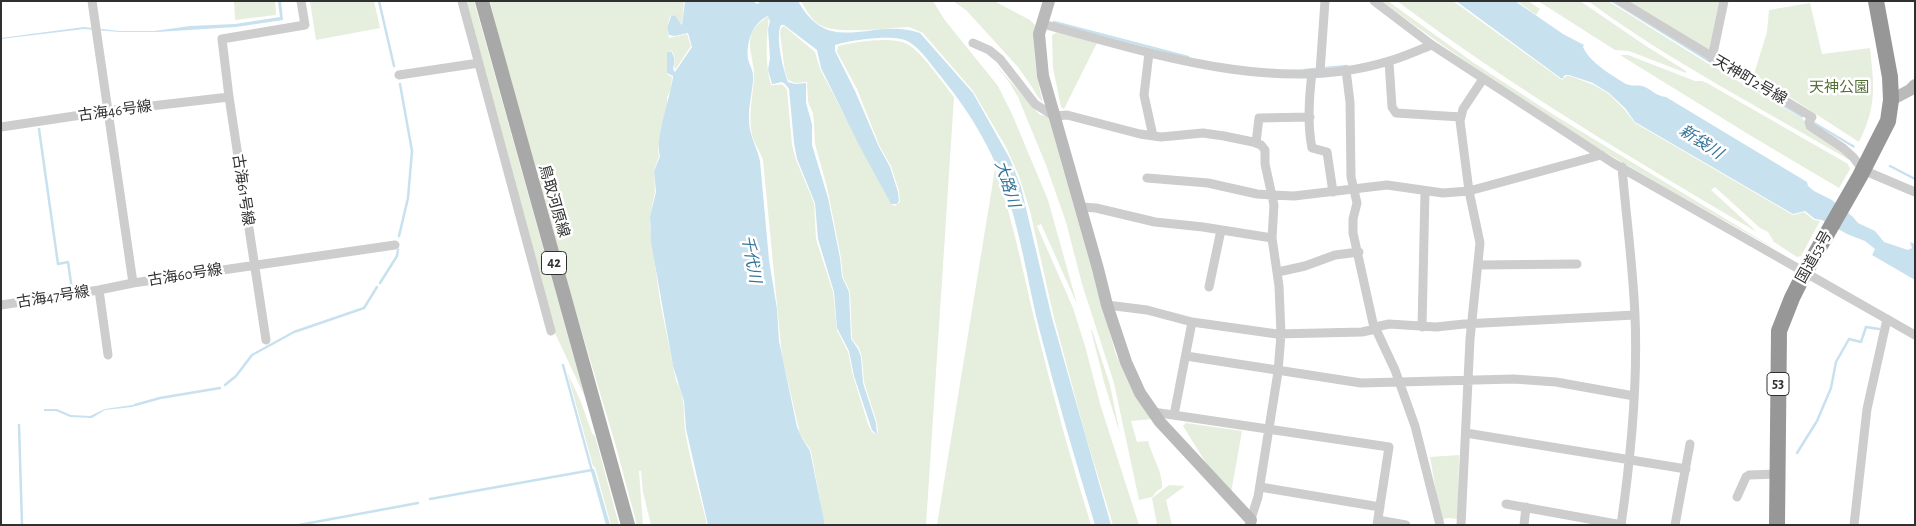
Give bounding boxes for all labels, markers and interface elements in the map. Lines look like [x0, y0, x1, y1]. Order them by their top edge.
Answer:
street label: 天神町2号線 [1710, 52, 1790, 108]
park label: 天神公園 [1809, 78, 1869, 96]
street label: 古海46号線 [77, 97, 153, 125]
water label: 新袋川 [1676, 121, 1726, 163]
street label: 古海61号線 [228, 153, 258, 227]
water label: 大路川 [990, 158, 1024, 210]
street label: 鳥取河原線 [535, 162, 573, 240]
street label: 国道53号 [1792, 228, 1836, 286]
water label: 千代川 [737, 234, 765, 284]
road number: 42 [542, 252, 566, 274]
street label: 古海60号線 [147, 260, 223, 290]
street label: 古海47号線 [15, 282, 91, 312]
road number: 53 [1767, 372, 1789, 396]

